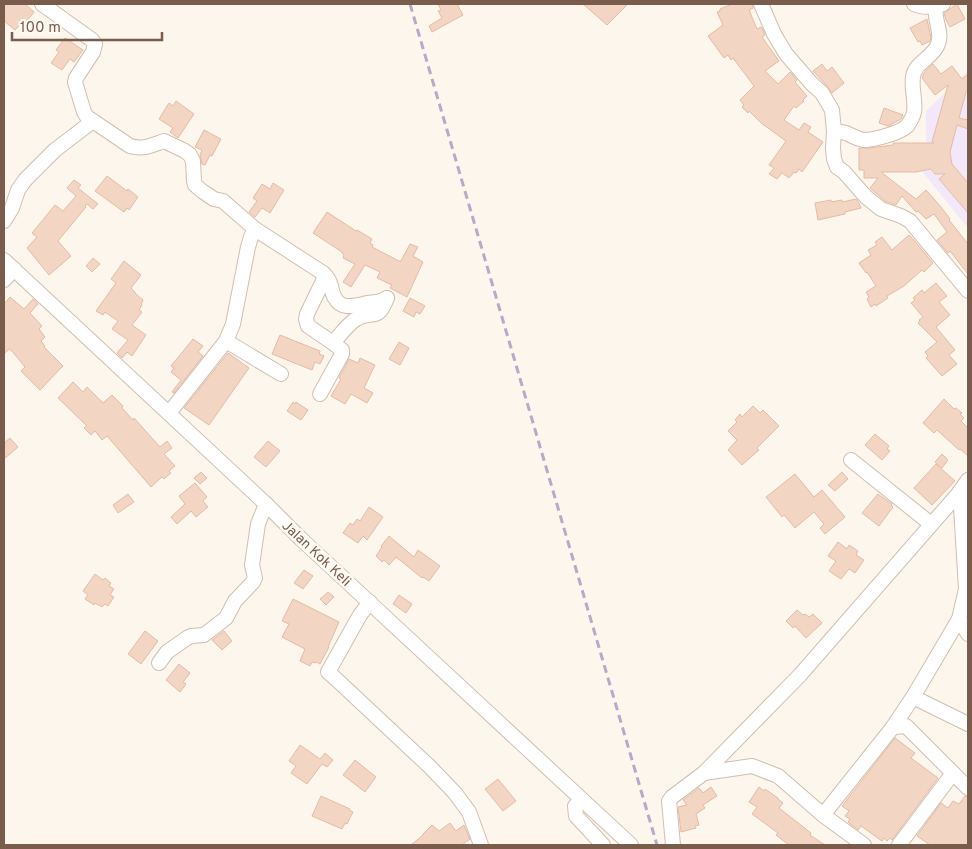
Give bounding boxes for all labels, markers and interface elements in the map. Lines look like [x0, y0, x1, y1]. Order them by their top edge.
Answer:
scale bar [12, 10, 162, 42]
text: 100 m [20, 19, 61, 38]
street label: Jalan Kok Keli [278, 518, 354, 590]

